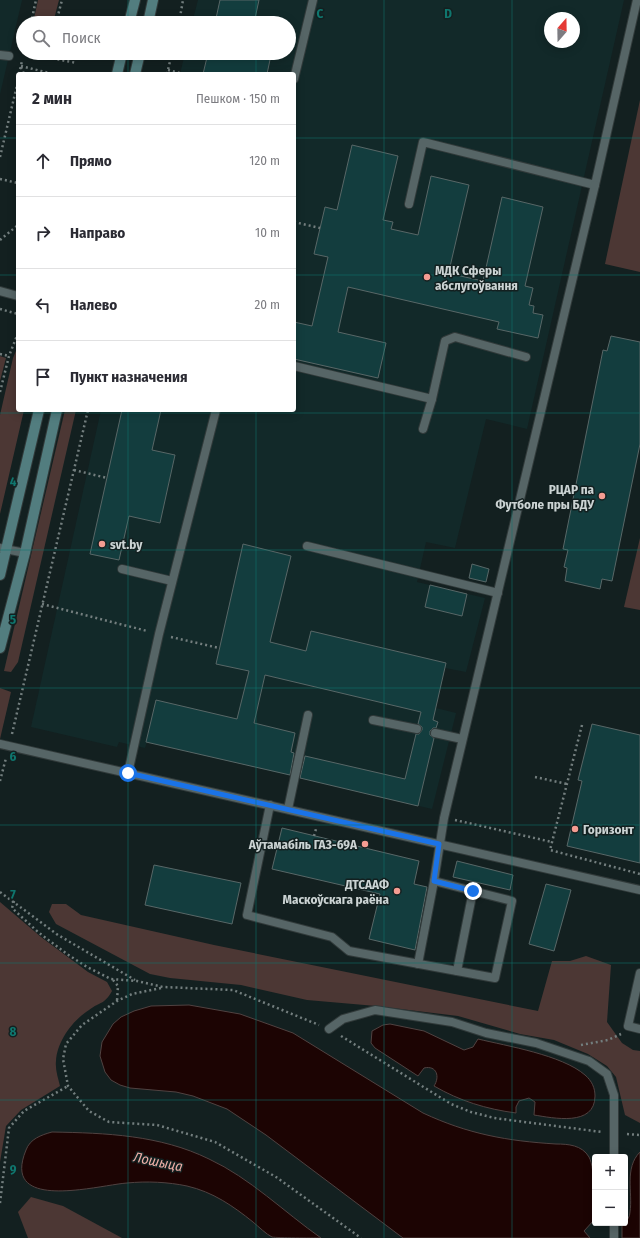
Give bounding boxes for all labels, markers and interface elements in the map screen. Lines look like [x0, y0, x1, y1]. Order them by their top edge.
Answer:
text: C [317, 6, 324, 21]
text: D [444, 6, 452, 21]
north arrow [544, 12, 580, 48]
search box [16, 16, 296, 60]
icon: search [30, 27, 52, 49]
text: Поиск [62, 29, 100, 47]
text: 2 мин [32, 88, 72, 109]
text: Пешком · 150 m [196, 91, 280, 106]
icon: ahead [32, 150, 54, 172]
text: Прямо [70, 152, 112, 170]
text: 120 m [249, 153, 280, 168]
icon: right [32, 222, 54, 244]
text: Направо [70, 224, 125, 242]
text: 10 m [255, 225, 280, 240]
place label: МДК Сферы абслугоўвання [435, 263, 518, 293]
marker: МДК Сферы абслугоўвання [422, 272, 432, 282]
icon: left [32, 294, 54, 316]
text: Налево [70, 296, 117, 314]
text: 20 m [254, 297, 280, 312]
icon: arrive [32, 366, 54, 388]
text: Пункт назначения [70, 368, 188, 386]
text: 4 [10, 474, 17, 489]
place label: РЦАР па Футболе пры БДУ [496, 482, 595, 512]
marker: РЦАР па Футболе пры БДУ [597, 491, 607, 501]
place label: svt.by [110, 537, 143, 552]
marker: svt.by [97, 539, 107, 549]
text: 5 [10, 612, 16, 627]
text: 6 [10, 749, 17, 764]
route start [119, 764, 137, 782]
place label: Горизонт [583, 822, 634, 837]
marker: Горизонт [570, 824, 580, 834]
place label: Аўтамабіль ГАЗ-69А [248, 837, 358, 852]
marker: Аўтамабіль ГАЗ-69А [360, 839, 370, 849]
place label: ДТСААФ Маскоўскага раёна [283, 877, 390, 907]
route end [464, 882, 482, 900]
marker: ДТСААФ Маскоўскага раёна [392, 886, 402, 896]
text: 7 [10, 887, 16, 902]
text: 8 [10, 1024, 17, 1039]
water label: Лошыца [131, 1148, 184, 1176]
map controls [592, 1154, 628, 1226]
button: + [592, 1154, 628, 1190]
text: 9 [10, 1162, 17, 1177]
button: − [592, 1190, 628, 1226]

